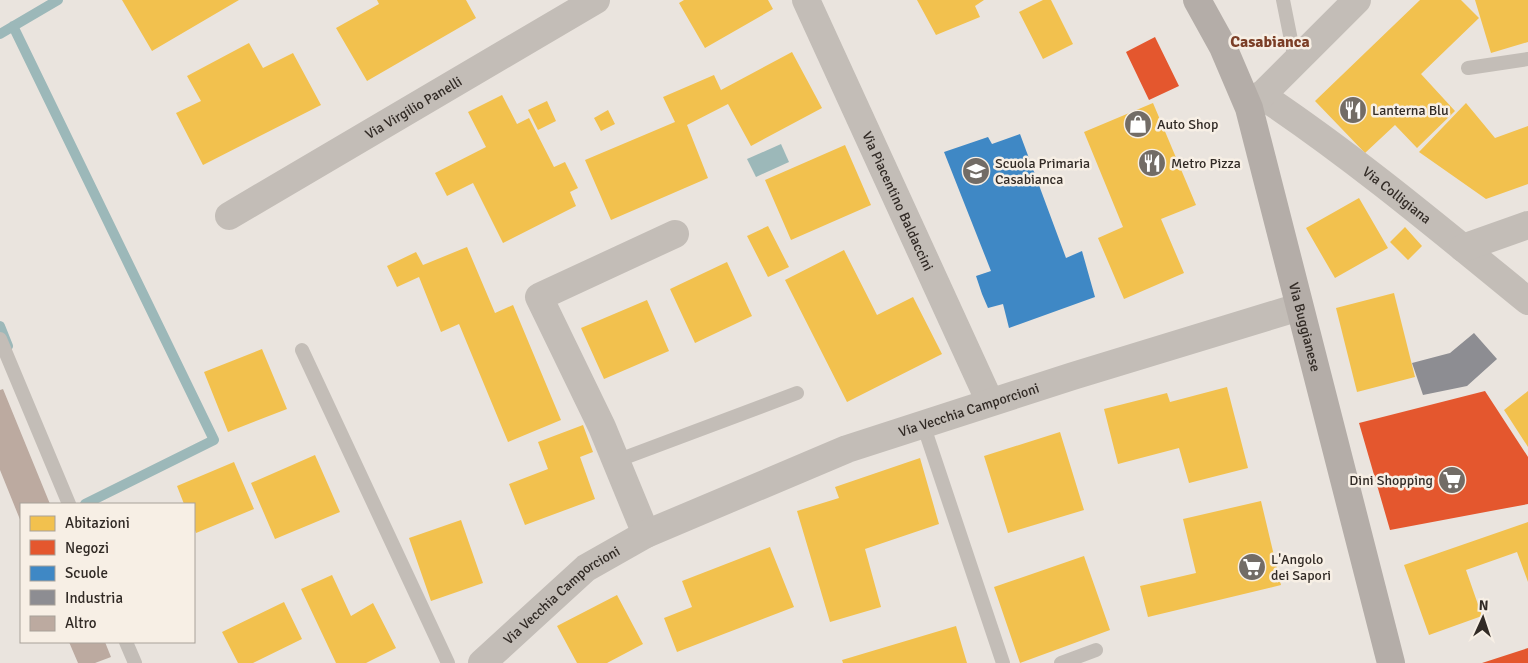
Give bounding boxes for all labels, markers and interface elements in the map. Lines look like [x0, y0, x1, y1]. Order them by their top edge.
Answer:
district label: Casabianca [1230, 32, 1310, 52]
street label: Via Virgilio Panelli [362, 73, 465, 143]
restaurant icon: Lanterna Blu [1338, 95, 1368, 125]
place label: Lanterna Blu [1372, 102, 1449, 119]
shop icon: Auto Shop [1123, 109, 1153, 139]
place label: Auto Shop [1157, 116, 1218, 133]
street label: Via Piacentino Baldaccini [858, 129, 937, 274]
restaurant icon: Metro Pizza [1137, 148, 1167, 178]
place label: Scuola Primaria Casabianca [995, 155, 1090, 188]
place label: Metro Pizza [1171, 155, 1241, 172]
school or university icon: Scuola Primaria Casabianca [961, 156, 991, 186]
street label: Via Colligiana [1359, 163, 1434, 228]
street label: Via Buggianese [1285, 281, 1324, 374]
street label: Via Vecchia Camporcioni [897, 380, 1041, 441]
supermarket icon: Dini Shopping [1437, 465, 1467, 495]
place label: Dini Shopping [1349, 472, 1433, 489]
legend [20, 503, 195, 643]
text: Abitazioni [65, 514, 130, 532]
text: Negozi [65, 539, 109, 557]
street label: Via Vecchia Camporcioni [500, 543, 623, 648]
place label: L'Angolo dei Sapori [1271, 551, 1331, 584]
supermarket icon: L'Angolo dei Sapori [1237, 552, 1267, 582]
text: Scuole [65, 564, 108, 582]
text: Industria [65, 589, 123, 607]
north arrow [1458, 593, 1508, 643]
text: N [1478, 597, 1489, 614]
text: Altro [65, 614, 97, 632]

